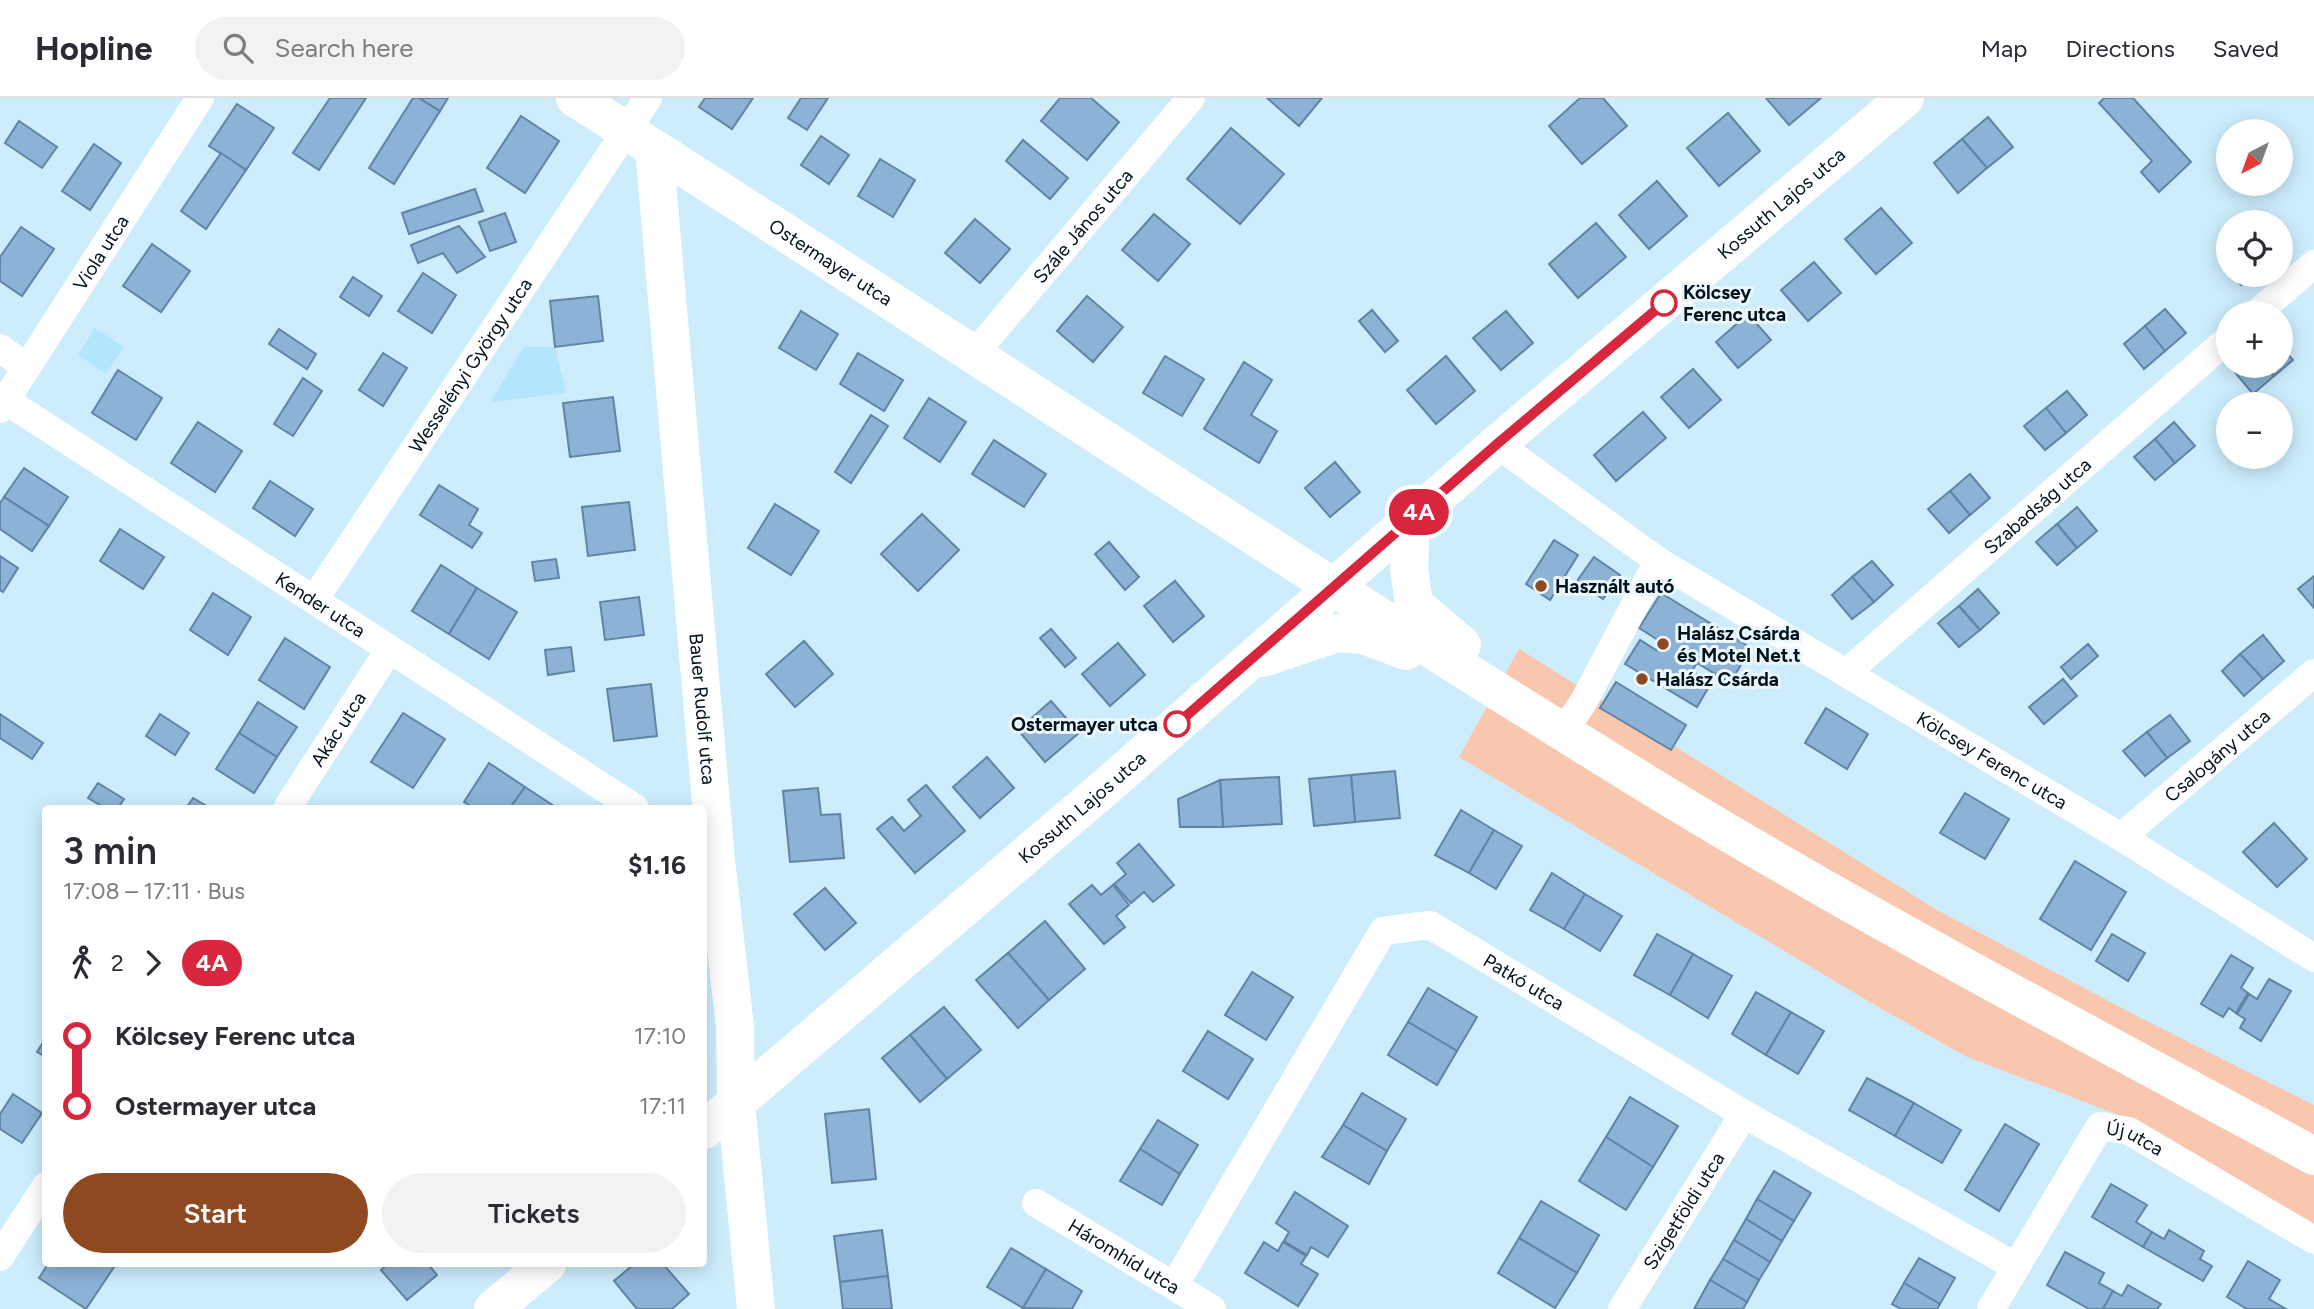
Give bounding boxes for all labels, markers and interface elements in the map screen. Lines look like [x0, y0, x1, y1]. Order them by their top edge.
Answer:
search box [195, 17, 685, 80]
text: Hopline [35, 29, 153, 68]
icon: search [219, 29, 257, 67]
text: Search here [275, 32, 413, 64]
text: Map [1981, 34, 2027, 63]
text: Directions [2065, 34, 2175, 63]
text: Saved [2213, 34, 2279, 63]
north arrow [2216, 119, 2292, 196]
map controls [2216, 119, 2293, 469]
street label: Kossuth Lajos utca [1713, 143, 1850, 264]
street label: Szále János utca [1028, 164, 1138, 288]
button: locate [2216, 210, 2293, 287]
street label: Viola utca [68, 211, 134, 295]
street label: Ostermayer utca [765, 214, 897, 311]
street label: Wesselényi György utca [404, 274, 537, 457]
place label: Kölcsey Ferenc utca [1683, 281, 1786, 326]
marker: Kölcsey Ferenc utca [1651, 290, 1677, 316]
button: + [2216, 301, 2293, 378]
button: − [2216, 392, 2293, 469]
street label: Szabadság utca [1979, 453, 2096, 559]
line badge: 4A [1388, 489, 1450, 535]
text: 4A [1403, 497, 1435, 526]
street label: Kender utca [271, 567, 370, 642]
place label: Használt autó [1555, 575, 1674, 598]
marker: Használt autó [1533, 578, 1549, 594]
place label: Halász Csárda és Motel Net.t [1677, 622, 1801, 667]
street label: Bauer Rudolf utca [684, 632, 720, 786]
marker: Halász Csárda és Motel Net.t [1655, 636, 1671, 652]
place label: Halász Csárda [1656, 668, 1779, 691]
marker: Halász Csárda [1634, 671, 1650, 687]
street label: Akác utca [306, 688, 371, 771]
street label: Csalogány utca [2160, 705, 2275, 807]
street label: Kölcsey Ferenc utca [1912, 707, 2071, 814]
marker: Ostermayer utca [1164, 711, 1190, 737]
place label: Ostermayer utca [1011, 713, 1158, 736]
street label: Kossuth Lajos utca [1014, 747, 1150, 868]
text: 3 min [63, 828, 157, 874]
text: $1.16 [628, 849, 686, 881]
text: 17:08 – 17:11 · Bus [63, 877, 245, 905]
icon: walk [63, 944, 101, 982]
icon: forward [134, 944, 172, 982]
text: 4A [196, 948, 228, 977]
text: 2 [111, 949, 124, 977]
street label: Patkó utca [1479, 949, 1568, 1015]
text: Kölcsey Ferenc utca [115, 1020, 355, 1052]
text: 17:10 [634, 1022, 686, 1050]
text: Ostermayer utca [115, 1090, 316, 1122]
text: 17:11 [639, 1092, 686, 1120]
street label: Új utca [2104, 1116, 2167, 1161]
street label: Szigetföldi utca [1639, 1148, 1729, 1274]
button: Start [63, 1173, 368, 1253]
button: Tickets [382, 1173, 686, 1253]
street label: Háromhíd utca [1064, 1214, 1184, 1299]

